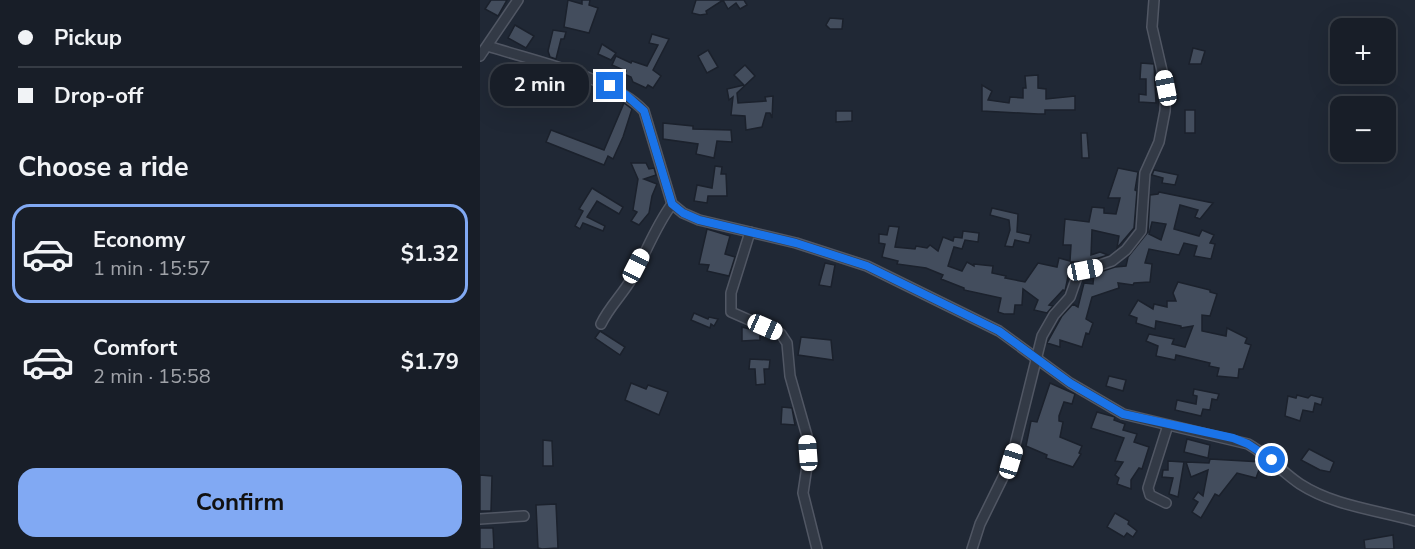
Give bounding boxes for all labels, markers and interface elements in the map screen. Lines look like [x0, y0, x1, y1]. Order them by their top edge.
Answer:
map controls [1330, 18, 1396, 162]
button: + [1330, 18, 1396, 84]
text: Pickup [54, 23, 122, 53]
callout: 2 min [490, 65, 589, 107]
car [1154, 69, 1178, 107]
text: 2 min [514, 71, 565, 98]
route end [596, 72, 623, 99]
text: Drop-off [54, 81, 143, 111]
button: − [1330, 96, 1396, 162]
text: Choose a ride [18, 149, 189, 186]
text: Economy [93, 225, 185, 255]
icon: car [21, 227, 75, 281]
text: $1.32 [401, 239, 459, 269]
car [620, 246, 652, 286]
text: 1 min · 15:57 [93, 255, 211, 282]
car [1066, 258, 1104, 282]
car [745, 311, 785, 343]
text: Comfort [93, 333, 177, 363]
icon: car [21, 335, 75, 389]
text: $1.79 [401, 347, 459, 377]
text: 2 min · 15:58 [93, 363, 211, 390]
car [798, 434, 818, 472]
car [997, 441, 1025, 481]
route start [1258, 446, 1285, 473]
button: Confirm [18, 468, 462, 537]

